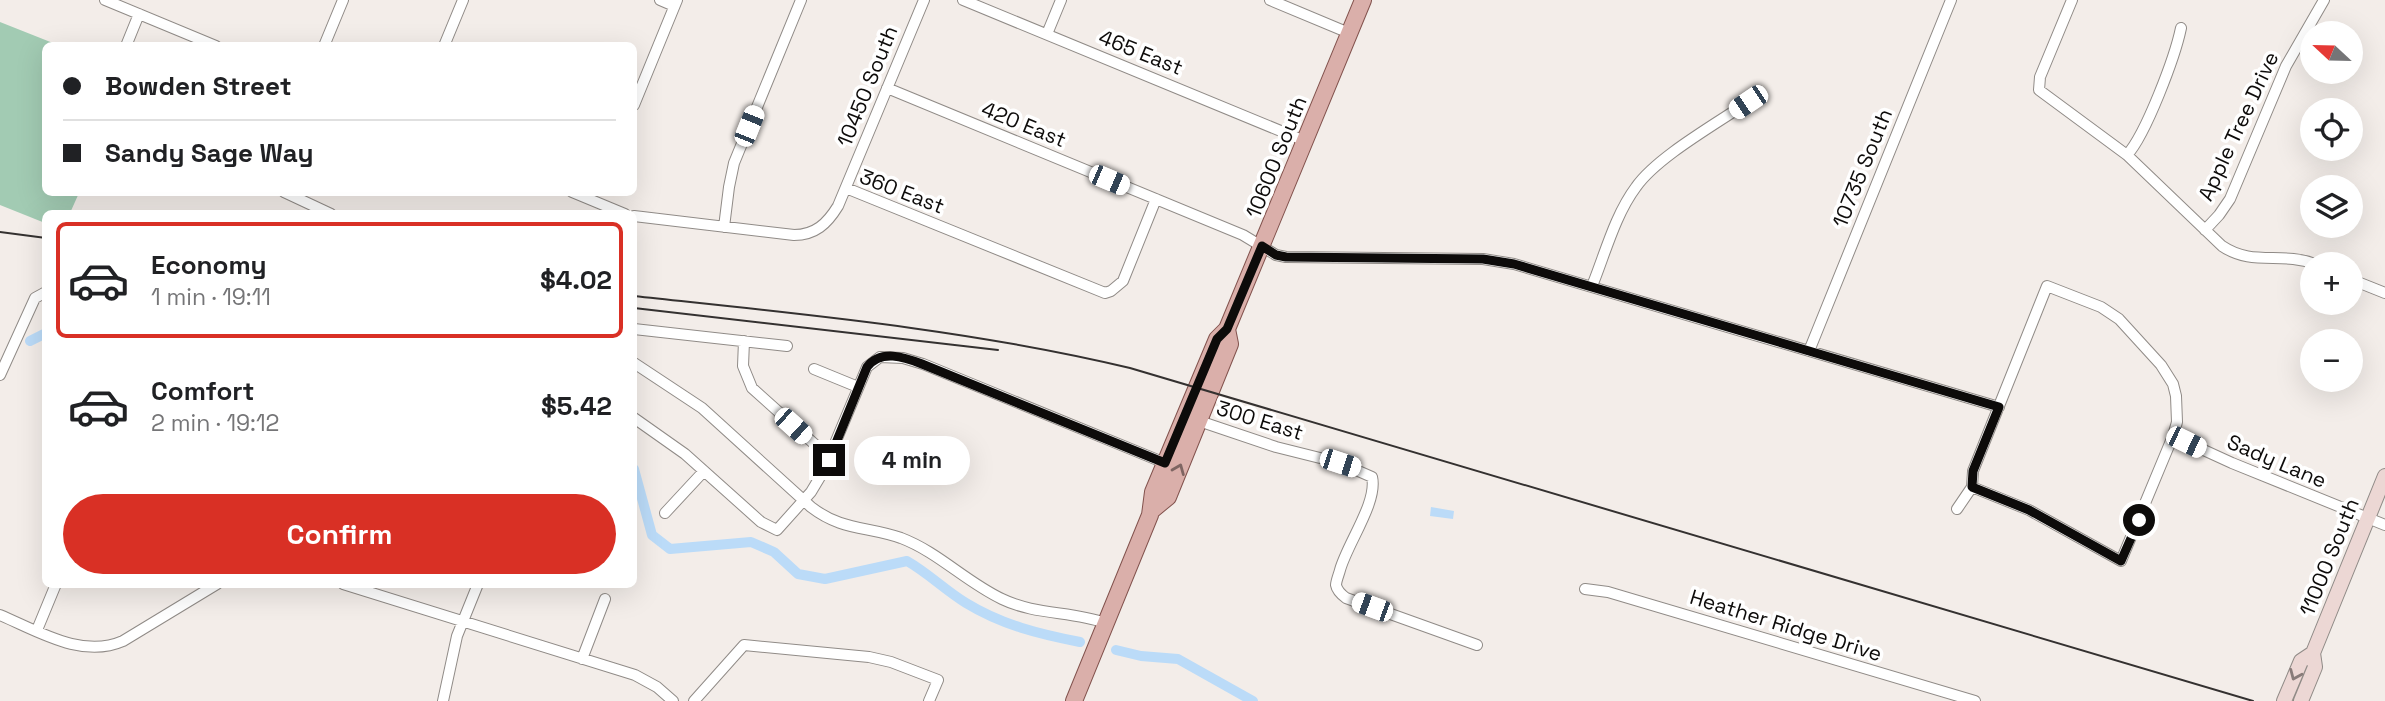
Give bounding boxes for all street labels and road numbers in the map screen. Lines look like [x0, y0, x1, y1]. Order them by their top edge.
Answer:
street label: 10450 South [831, 22, 903, 150]
street label: 465 East [1095, 23, 1187, 81]
street label: Apple Tree Drive [2192, 47, 2284, 205]
street label: 10600 South [1239, 92, 1313, 222]
street label: 420 East [978, 95, 1070, 153]
street label: 10735 South [1826, 105, 1898, 231]
street label: 360 East [856, 163, 948, 219]
street label: 300 East [1213, 394, 1307, 446]
street label: Sady Lane [2223, 428, 2331, 494]
street label: 11000 South [2293, 494, 2365, 620]
street label: Heather Ridge Drive [1687, 583, 1885, 667]

